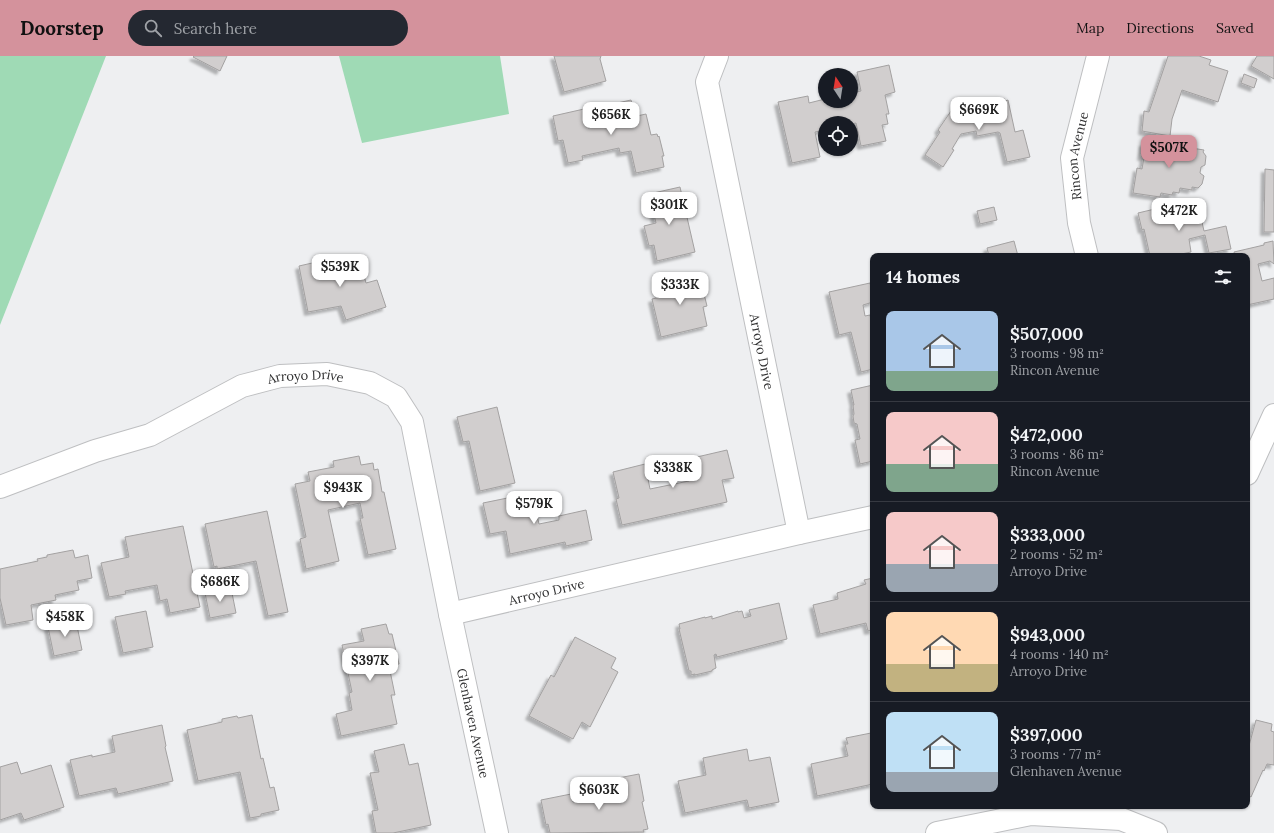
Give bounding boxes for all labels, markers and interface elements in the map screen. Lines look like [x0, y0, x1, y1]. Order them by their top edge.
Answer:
search box [128, 10, 408, 46]
text: Doorstep [20, 16, 104, 40]
icon: search [142, 17, 164, 39]
text: Search here [174, 19, 257, 38]
text: Map [1076, 19, 1104, 37]
text: Directions [1126, 19, 1194, 37]
text: Saved [1216, 19, 1254, 37]
north arrow [818, 68, 858, 108]
map controls [818, 68, 858, 156]
pin: $669K [951, 97, 1007, 131]
text: $669K [959, 101, 999, 118]
pin: $656K [583, 102, 639, 136]
text: $656K [592, 106, 630, 123]
street label: Rincon Avenue [1064, 110, 1092, 201]
button: locate [818, 116, 858, 156]
pin: $507K [1141, 135, 1197, 169]
text: $507K [1150, 139, 1188, 156]
pin: $301K [641, 192, 697, 226]
text: $301K [650, 196, 688, 213]
pin: $472K [1151, 198, 1207, 232]
text: $472K [1160, 202, 1198, 219]
pin: $539K [312, 254, 368, 288]
text: $539K [321, 258, 359, 275]
text: 14 homes [886, 266, 960, 288]
icon: filters [1212, 266, 1234, 288]
pin: $333K [652, 272, 708, 306]
text: $333K [661, 276, 699, 293]
street label: Arroyo Drive [745, 311, 778, 391]
text: $507,000 [1010, 323, 1083, 345]
icon: home [918, 327, 966, 375]
text: 3 rooms · 98 m² [1010, 345, 1104, 362]
text: Rincon Avenue [1010, 362, 1100, 379]
street label: Arroyo Drive [264, 366, 345, 388]
text: $472,000 [1010, 424, 1083, 446]
icon: home [918, 428, 966, 476]
text: 3 rooms · 86 m² [1010, 446, 1104, 463]
pin: $338K [645, 455, 701, 489]
text: $338K [654, 459, 692, 476]
text: Rincon Avenue [1010, 463, 1100, 480]
pin: $943K [315, 475, 371, 509]
text: $943K [324, 479, 362, 496]
pin: $579K [506, 491, 562, 525]
text: $579K [515, 495, 553, 512]
text: $333,000 [1010, 524, 1085, 546]
icon: home [918, 528, 966, 576]
text: 2 rooms · 52 m² [1010, 546, 1103, 563]
text: Arroyo Drive [1010, 563, 1087, 580]
pin: $686K [192, 569, 248, 603]
text: $686K [200, 573, 240, 590]
street label: Arroyo Drive [506, 575, 586, 609]
pin: $458K [37, 604, 93, 638]
text: $458K [46, 608, 84, 625]
text: $943,000 [1010, 624, 1085, 646]
icon: home [918, 628, 966, 676]
text: 4 rooms · 140 m² [1010, 646, 1109, 663]
pin: $397K [342, 648, 398, 682]
text: $397K [351, 652, 389, 669]
text: Arroyo Drive [1010, 663, 1087, 680]
street label: Glenhaven Avenue [453, 667, 493, 780]
text: $397,000 [1010, 724, 1083, 746]
icon: home [918, 728, 966, 776]
text: 3 rooms · 77 m² [1010, 746, 1101, 763]
text: Glenhaven Avenue [1010, 763, 1122, 780]
pin: $603K [571, 777, 627, 811]
text: $603K [579, 781, 619, 798]

